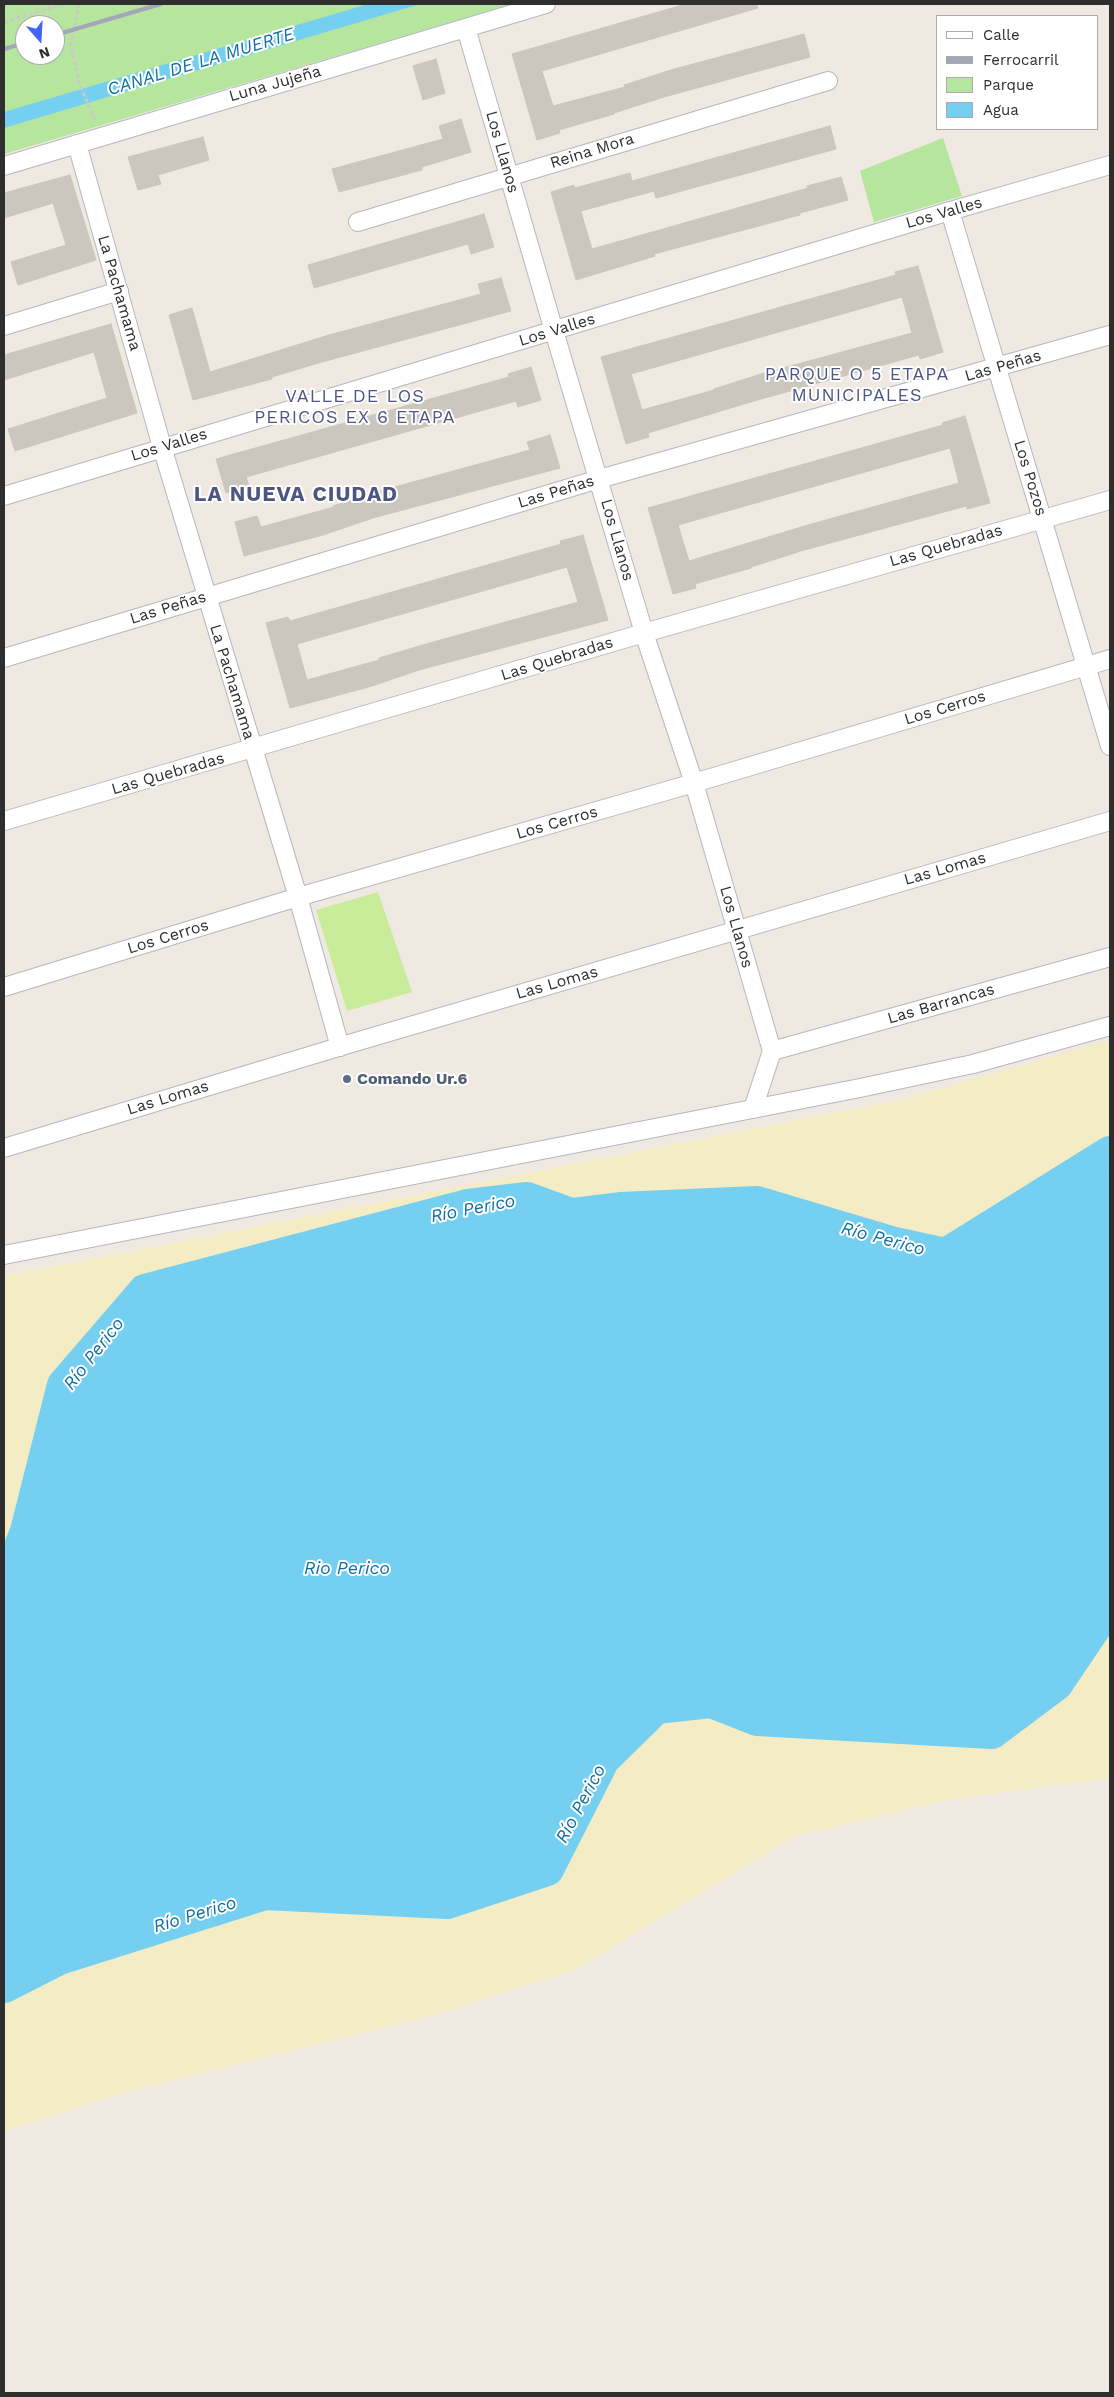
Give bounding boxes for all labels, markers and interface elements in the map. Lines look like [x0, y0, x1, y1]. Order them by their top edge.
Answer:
north arrow [15, 15, 65, 65]
legend [936, 15, 1099, 130]
water label: CANAL DE LA MUERTE [105, 23, 297, 101]
text: Calle [983, 26, 1020, 44]
text: N [37, 44, 52, 62]
text: Ferrocarril [983, 51, 1059, 69]
street label: Luna Jujeña [227, 62, 323, 106]
text: Parque [983, 76, 1034, 94]
text: Agua [983, 101, 1019, 119]
street label: Los Llanos [481, 109, 523, 195]
street label: Reina Mora [548, 129, 636, 173]
street label: Los Valles [904, 193, 984, 233]
street label: La Pachamama [93, 233, 145, 353]
street label: Los Valles [517, 309, 597, 351]
street label: Las Peñas [963, 346, 1043, 386]
district label: PARQUE O 5 ETAPA MUNICIPALES [763, 364, 951, 406]
district label: VALLE DE LOS PERICOS EX 6 ETAPA [252, 386, 458, 428]
street label: Los Valles [129, 424, 209, 466]
street label: Los Pozos [1009, 438, 1051, 518]
street label: Las Peñas [516, 471, 596, 513]
district label: LA NUEVA CIUDAD [192, 482, 400, 508]
street label: Los Llanos [596, 497, 638, 583]
street label: Las Quebradas [887, 521, 1005, 571]
street label: Las Peñas [128, 587, 208, 629]
street label: La Pachamama [205, 622, 259, 742]
street label: Las Quebradas [498, 633, 616, 685]
street label: Los Cerros [902, 687, 988, 729]
street label: Las Quebradas [109, 749, 227, 799]
street label: Los Cerros [514, 802, 600, 844]
street label: Las Lomas [902, 848, 988, 890]
street label: Los Llanos [715, 884, 757, 970]
street label: Los Cerros [125, 916, 211, 958]
street label: Las Lomas [514, 962, 600, 1004]
street label: Las Barrancas [885, 980, 997, 1028]
place label: Comando Ur.6 [357, 1069, 467, 1089]
marker: Comando Ur.6 [341, 1073, 353, 1085]
street label: Las Lomas [125, 1077, 211, 1119]
water label: Río Perico [429, 1190, 517, 1228]
water label: Río Perico [839, 1217, 927, 1261]
water label: Río Perico [59, 1314, 129, 1394]
water label: Rio Perico [304, 1558, 390, 1580]
water label: Río Perico [551, 1761, 611, 1847]
water label: Río Perico [151, 1892, 239, 1938]

